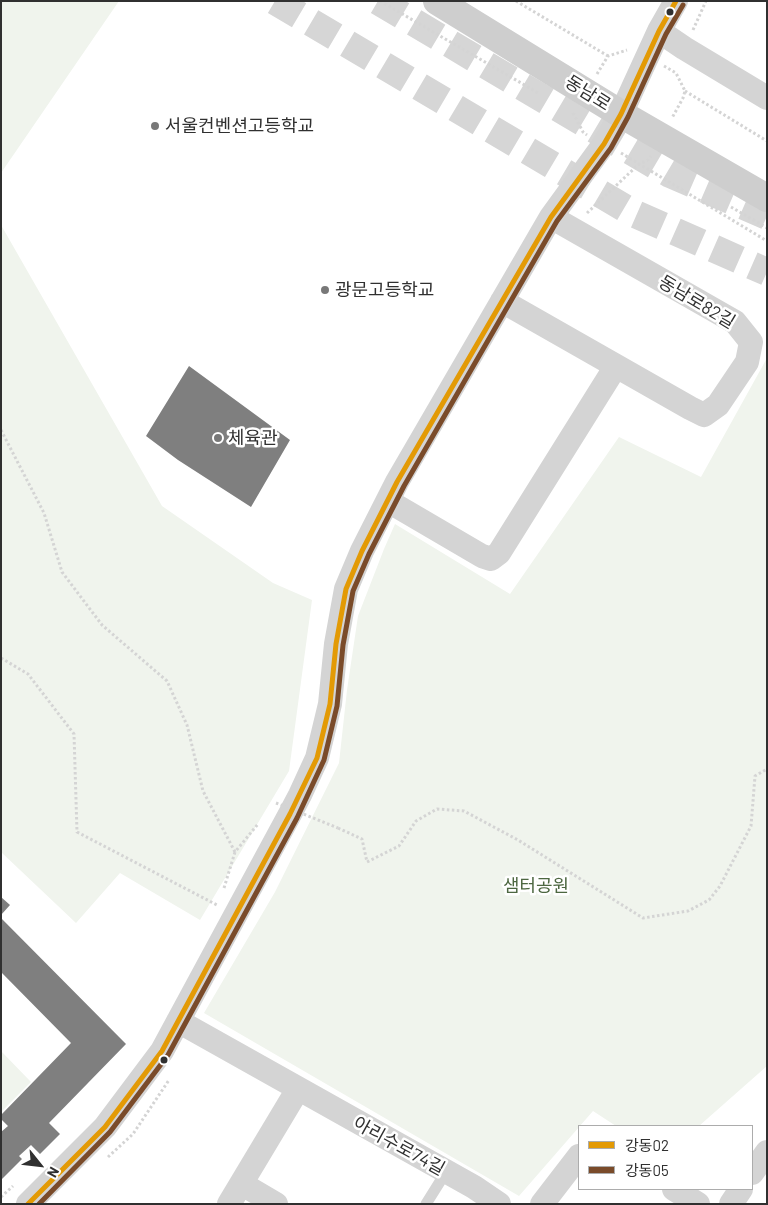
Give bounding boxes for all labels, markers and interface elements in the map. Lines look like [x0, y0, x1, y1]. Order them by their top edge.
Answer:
unlabelled marker [665, 7, 675, 17]
street label: 동남로 [561, 71, 615, 115]
place label: 서울컨벤션고등학교 [165, 115, 314, 137]
marker: 서울컨벤션고등학교 [149, 120, 161, 132]
street label: 동남로82길 [655, 271, 739, 333]
place label: 광문고등학교 [335, 279, 434, 301]
marker: 광문고등학교 [319, 284, 331, 296]
place label: 체육관 [228, 427, 278, 449]
marker: 체육관 [212, 432, 224, 444]
park label: 샘터공원 [503, 875, 569, 897]
unlabelled marker [159, 1055, 169, 1065]
street label: 아리수로74길 [349, 1112, 449, 1180]
legend [578, 1125, 753, 1190]
text: 강동02 [625, 1136, 669, 1154]
north arrow [15, 1140, 65, 1190]
text: 강동05 [625, 1161, 669, 1179]
text: N [44, 1164, 63, 1181]

